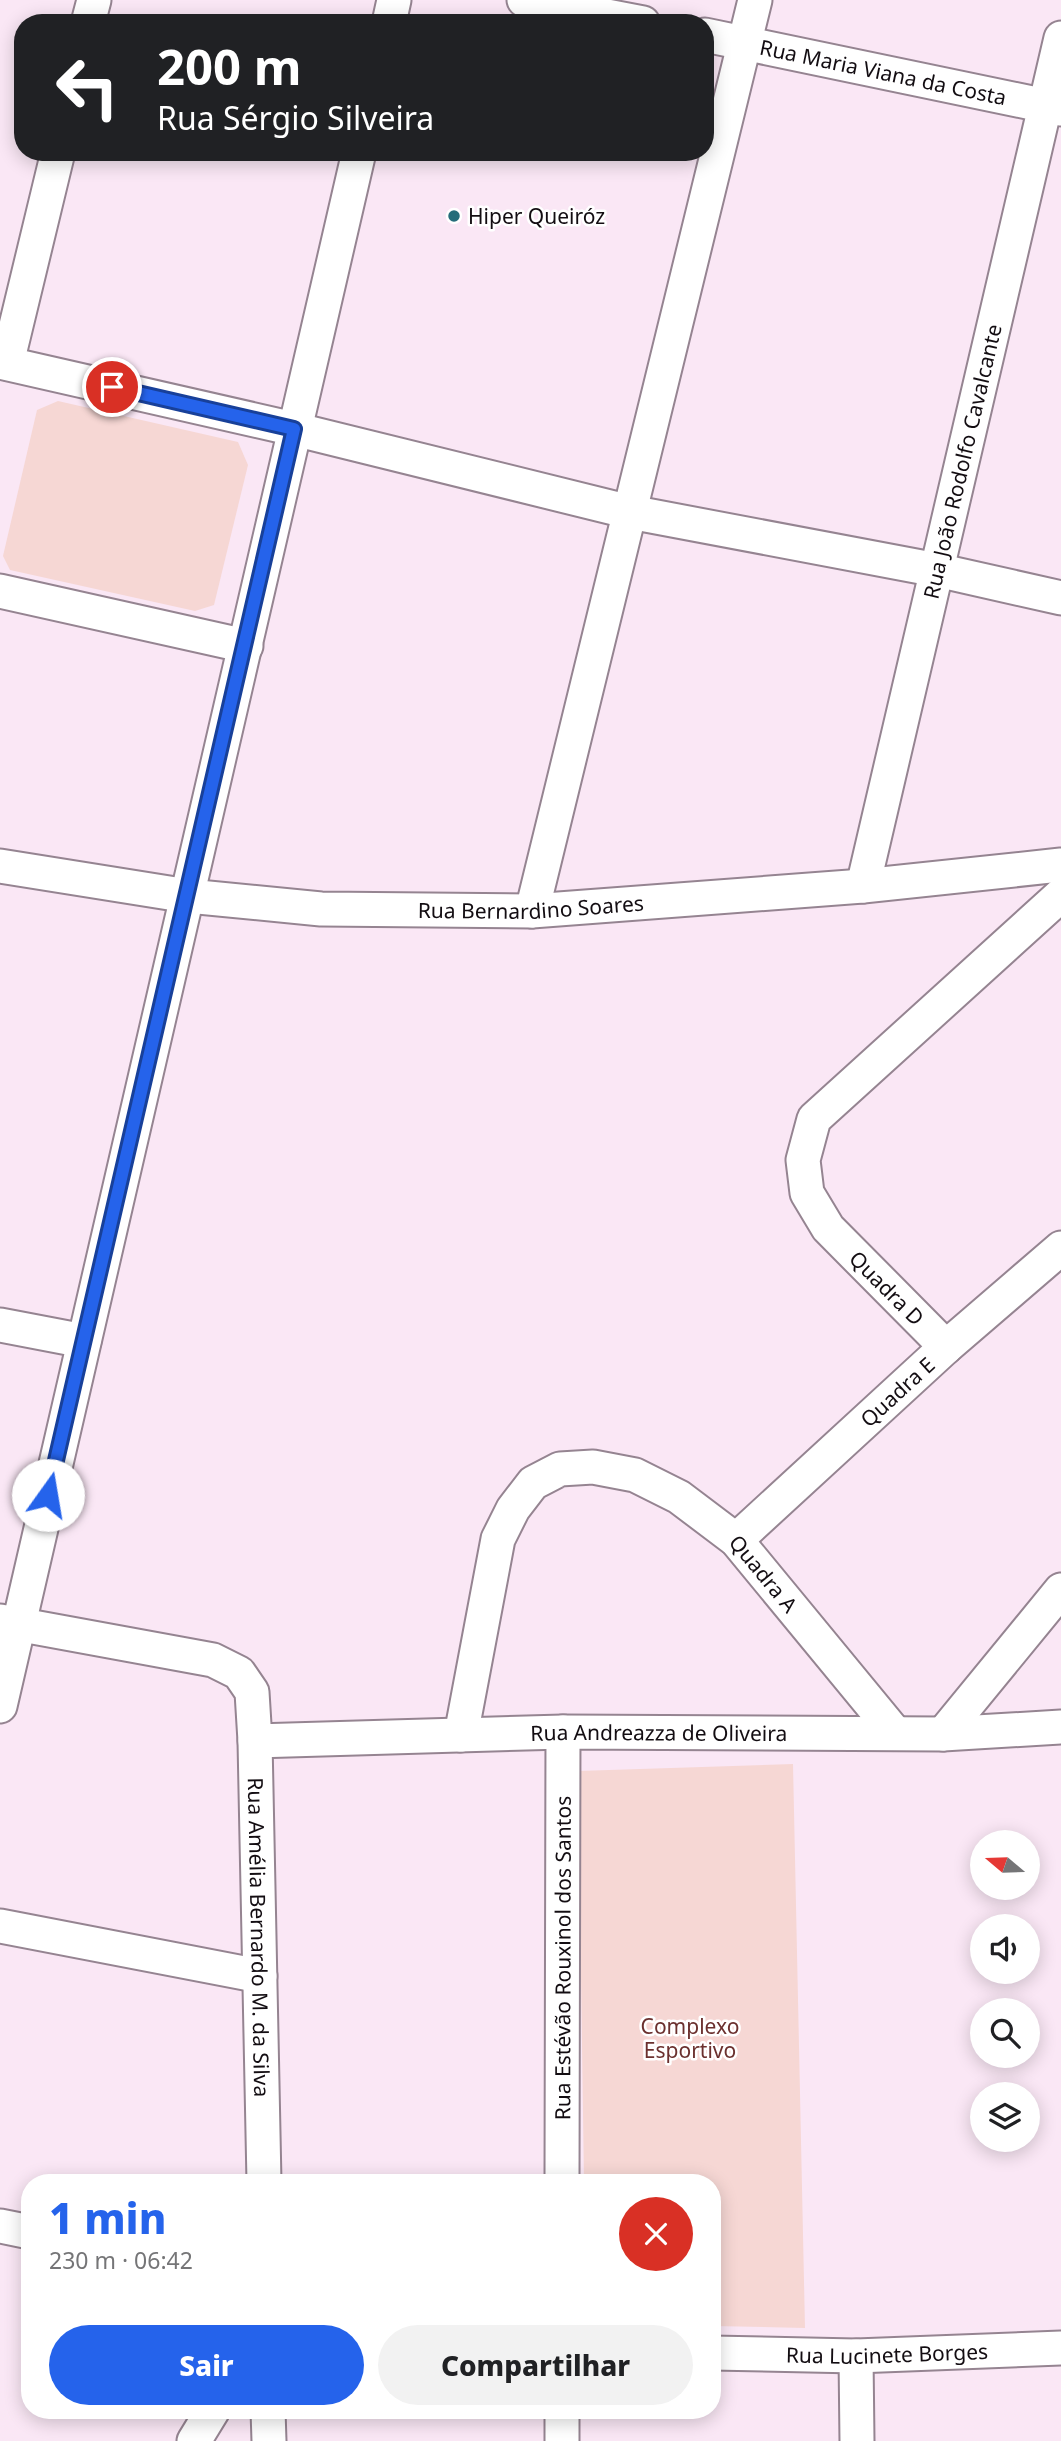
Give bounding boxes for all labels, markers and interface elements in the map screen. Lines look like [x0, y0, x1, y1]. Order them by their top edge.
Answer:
text: 200 m [157, 33, 302, 99]
street label: Rua Maria Viana da Costa [757, 33, 1009, 111]
icon: left [42, 42, 133, 133]
text: Rua Sérgio Silveira [157, 96, 434, 139]
place label: Hiper Queiróz [468, 202, 605, 230]
marker: Hiper Queiróz [446, 208, 462, 224]
street label: Rua João Rodolfo Cavalcante [917, 321, 1008, 602]
pin [82, 357, 142, 417]
icon: arrive [93, 368, 131, 406]
street label: Rua Bernardino Soares [418, 889, 645, 925]
street label: Quadra D [844, 1245, 930, 1331]
street label: Quadra E [854, 1351, 940, 1433]
position arrow [11, 1458, 85, 1532]
street label: Quadra A [723, 1529, 804, 1619]
street label: Rua Andreazza de Oliveira [530, 1718, 787, 1747]
street label: Rua Amélia Bernardo M. da Silva [242, 1777, 276, 2097]
street label: Rua Estévão Rouxinol dos Santos [548, 1796, 577, 2120]
north arrow [970, 1830, 1040, 1900]
map controls [970, 1830, 1040, 2152]
button: sound [970, 1914, 1040, 1984]
button: search [970, 1998, 1040, 2068]
park label: Complexo Esportivo [641, 2012, 739, 2064]
button: layers [970, 2082, 1040, 2152]
text: 1 min [49, 2189, 166, 2246]
button: close [619, 2197, 693, 2271]
text: 230 m · 06:42 [49, 2244, 193, 2276]
button: Sair [49, 2325, 364, 2405]
button: Compartilhar [378, 2325, 693, 2405]
street label: Rua Lucinete Borges [786, 2337, 989, 2370]

